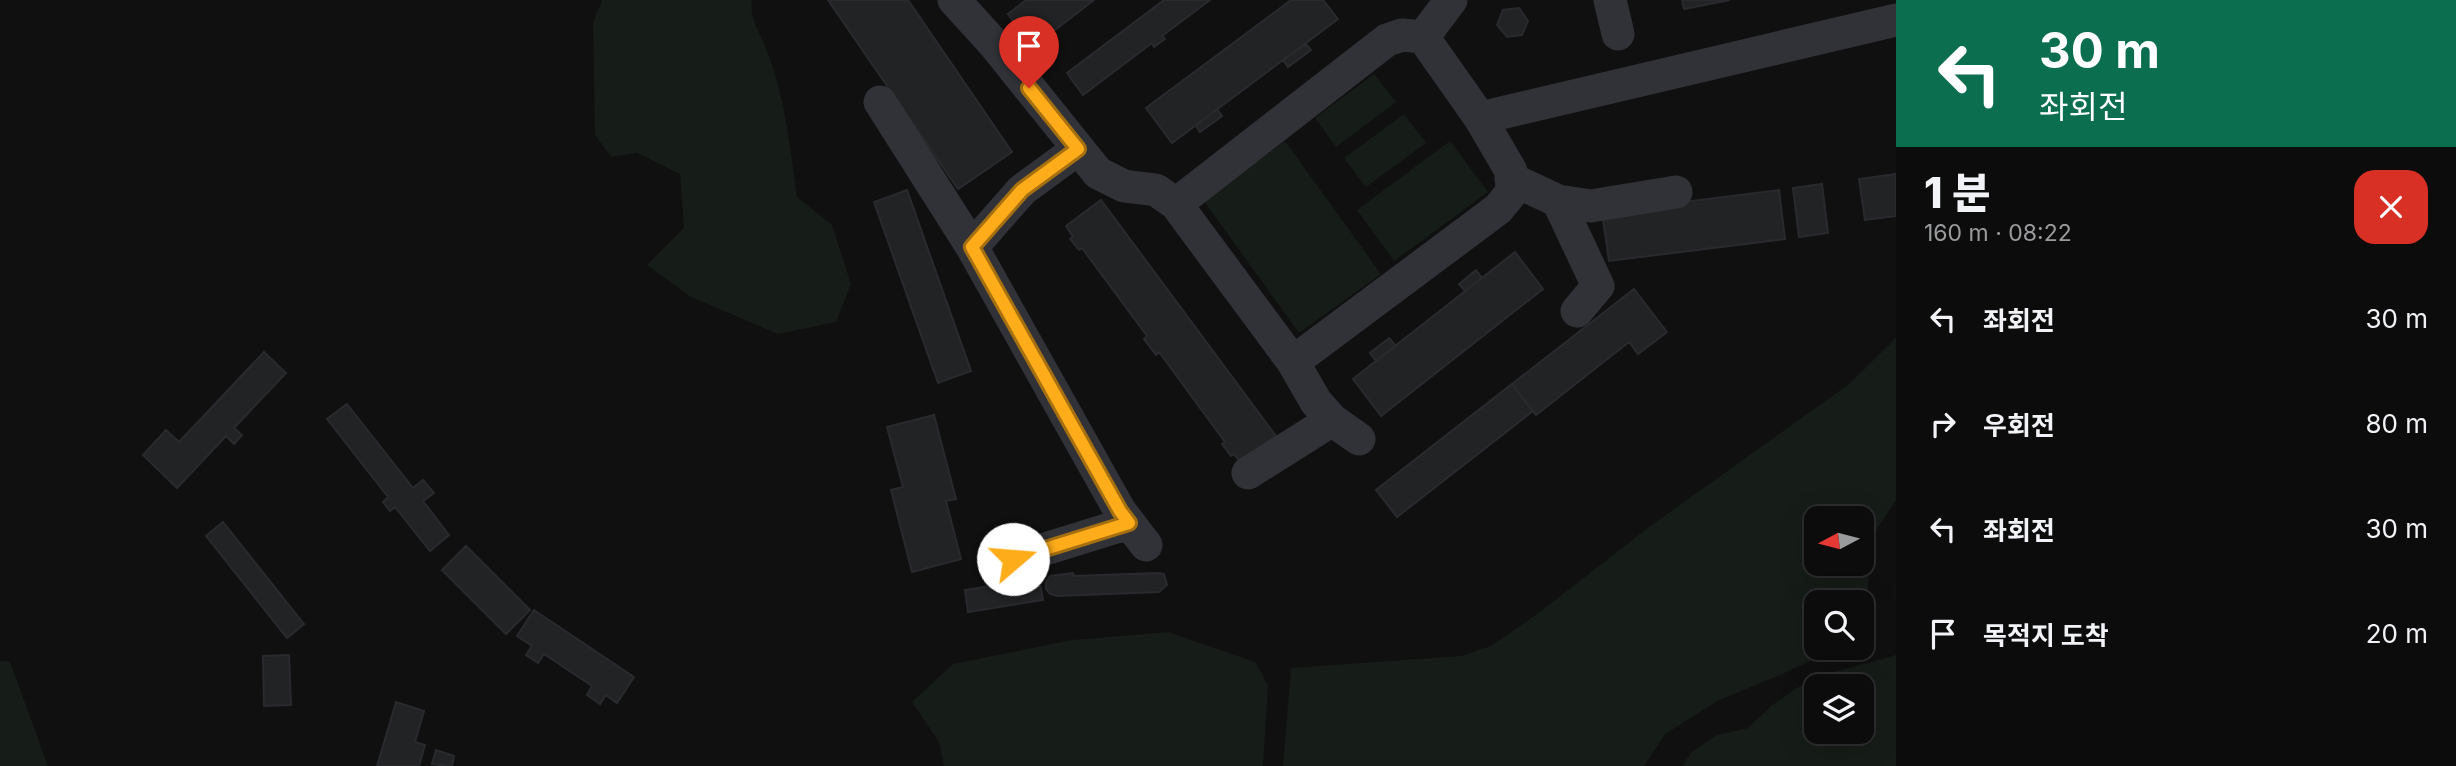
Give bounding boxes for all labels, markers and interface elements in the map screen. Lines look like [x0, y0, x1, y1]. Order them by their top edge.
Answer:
pin [999, 16, 1059, 88]
text: 30 m [2039, 21, 2160, 80]
icon: arrive [1010, 27, 1048, 65]
icon: left [1924, 28, 2015, 119]
text: 좌회전 [2039, 87, 2127, 126]
text: 1 분 [1924, 167, 1990, 218]
button: close [2354, 170, 2428, 244]
text: 160 m · 08:22 [1924, 219, 2072, 247]
icon: left [1924, 300, 1962, 338]
text: 30 m [2365, 303, 2428, 334]
text: 좌회전 [1983, 305, 2055, 336]
icon: right [1924, 405, 1962, 443]
text: 80 m [2365, 408, 2428, 439]
text: 우회전 [1983, 410, 2055, 441]
north arrow [1804, 506, 1874, 576]
map controls [1804, 506, 1874, 744]
icon: left [1924, 510, 1962, 548]
text: 30 m [2365, 513, 2428, 544]
text: 좌회전 [1983, 515, 2055, 546]
position arrow [976, 522, 1050, 596]
button: search [1804, 590, 1874, 660]
icon: arrive [1924, 615, 1962, 653]
text: 20 m [2366, 618, 2428, 649]
text: 목적지 도착 [1983, 620, 2109, 651]
button: layers [1804, 674, 1874, 744]

